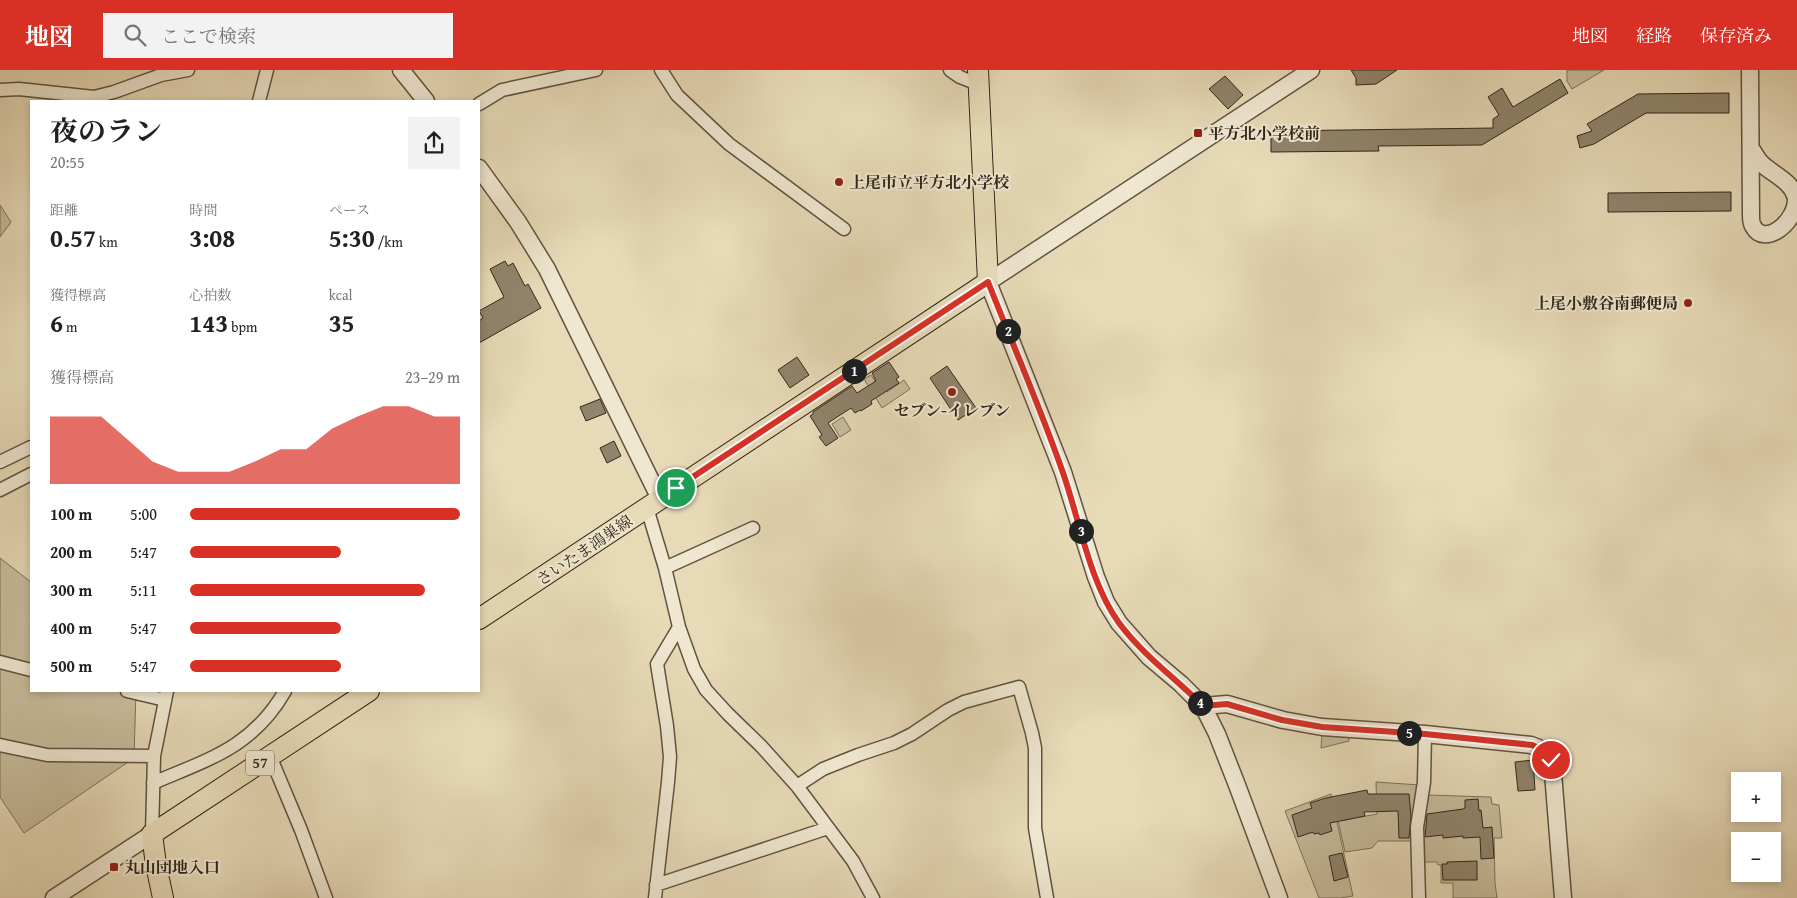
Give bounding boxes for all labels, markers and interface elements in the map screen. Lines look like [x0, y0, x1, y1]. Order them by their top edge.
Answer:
search box [103, 13, 453, 58]
text: 地図 [25, 19, 73, 54]
icon: search [121, 21, 149, 49]
text: ここで検索 [161, 22, 256, 50]
text: 地図 [1572, 22, 1608, 49]
text: 経路 [1636, 22, 1672, 49]
text: 保存済み [1700, 22, 1772, 49]
text: 夜のラン [50, 110, 162, 151]
button: share [408, 117, 460, 169]
place label: 平方北小学校前 [1208, 121, 1320, 145]
marker: 平方北小学校前 [1192, 127, 1204, 139]
text: 20:55 [50, 150, 85, 174]
place label: 上尾市立平方北小学校 [849, 170, 1010, 194]
marker: 上尾市立平方北小学校 [833, 176, 845, 188]
text: 距離 [50, 200, 78, 220]
text: 時間 [189, 200, 217, 220]
text: ペース [329, 200, 370, 220]
text: 0.57 [50, 220, 96, 256]
text: 3:08 [189, 220, 235, 256]
text: 5:30 [329, 220, 375, 256]
text: km [96, 232, 118, 252]
text: /km [375, 232, 403, 252]
text: 獲得標高 [50, 285, 106, 305]
text: 心拍数 [189, 285, 231, 305]
text: kcal [329, 285, 353, 305]
place label: 上尾小敷谷南郵便局 [1534, 291, 1678, 315]
marker: 上尾小敷谷南郵便局 [1682, 297, 1694, 309]
text: 6 [50, 305, 63, 341]
text: 143 [189, 305, 228, 341]
text: 35 [329, 305, 355, 341]
text: m [63, 317, 77, 337]
text: bpm [228, 317, 258, 337]
pin: 2 [996, 318, 1020, 344]
text: 2 [1005, 321, 1012, 341]
pin: 1 [842, 358, 866, 384]
text: 1 [851, 361, 858, 381]
text: 獲得標高 [50, 365, 114, 389]
text: 23–29 m [405, 365, 460, 389]
marker: セブン-イレブン [946, 386, 958, 398]
place label: セブン-イレブン [894, 398, 1010, 422]
pin [655, 467, 697, 509]
icon: arrive [662, 474, 690, 502]
text: 100 m [50, 502, 92, 526]
text: 5:00 [130, 502, 157, 526]
street label: さいたま鴻巣線 [531, 509, 637, 591]
pin: 3 [1068, 518, 1094, 544]
text: 3 [1078, 521, 1085, 541]
text: 200 m [50, 540, 92, 564]
text: 5:47 [130, 540, 157, 564]
text: 300 m [50, 578, 92, 602]
text: 5:11 [130, 578, 157, 602]
text: 400 m [50, 616, 92, 640]
text: 5:47 [130, 616, 157, 640]
text: 500 m [50, 654, 92, 678]
text: 5:47 [130, 654, 157, 678]
pin: 4 [1188, 690, 1212, 716]
text: 4 [1197, 693, 1204, 713]
pin: 5 [1396, 720, 1422, 746]
text: 5 [1406, 723, 1413, 743]
pin [1530, 739, 1572, 781]
icon: check [1537, 746, 1565, 774]
road number: 57 [246, 750, 274, 776]
map controls [1731, 772, 1781, 882]
button: + [1731, 772, 1781, 822]
button: − [1731, 832, 1781, 882]
place label: 丸山団地入口 [124, 855, 220, 879]
marker: 丸山団地入口 [108, 861, 120, 873]

